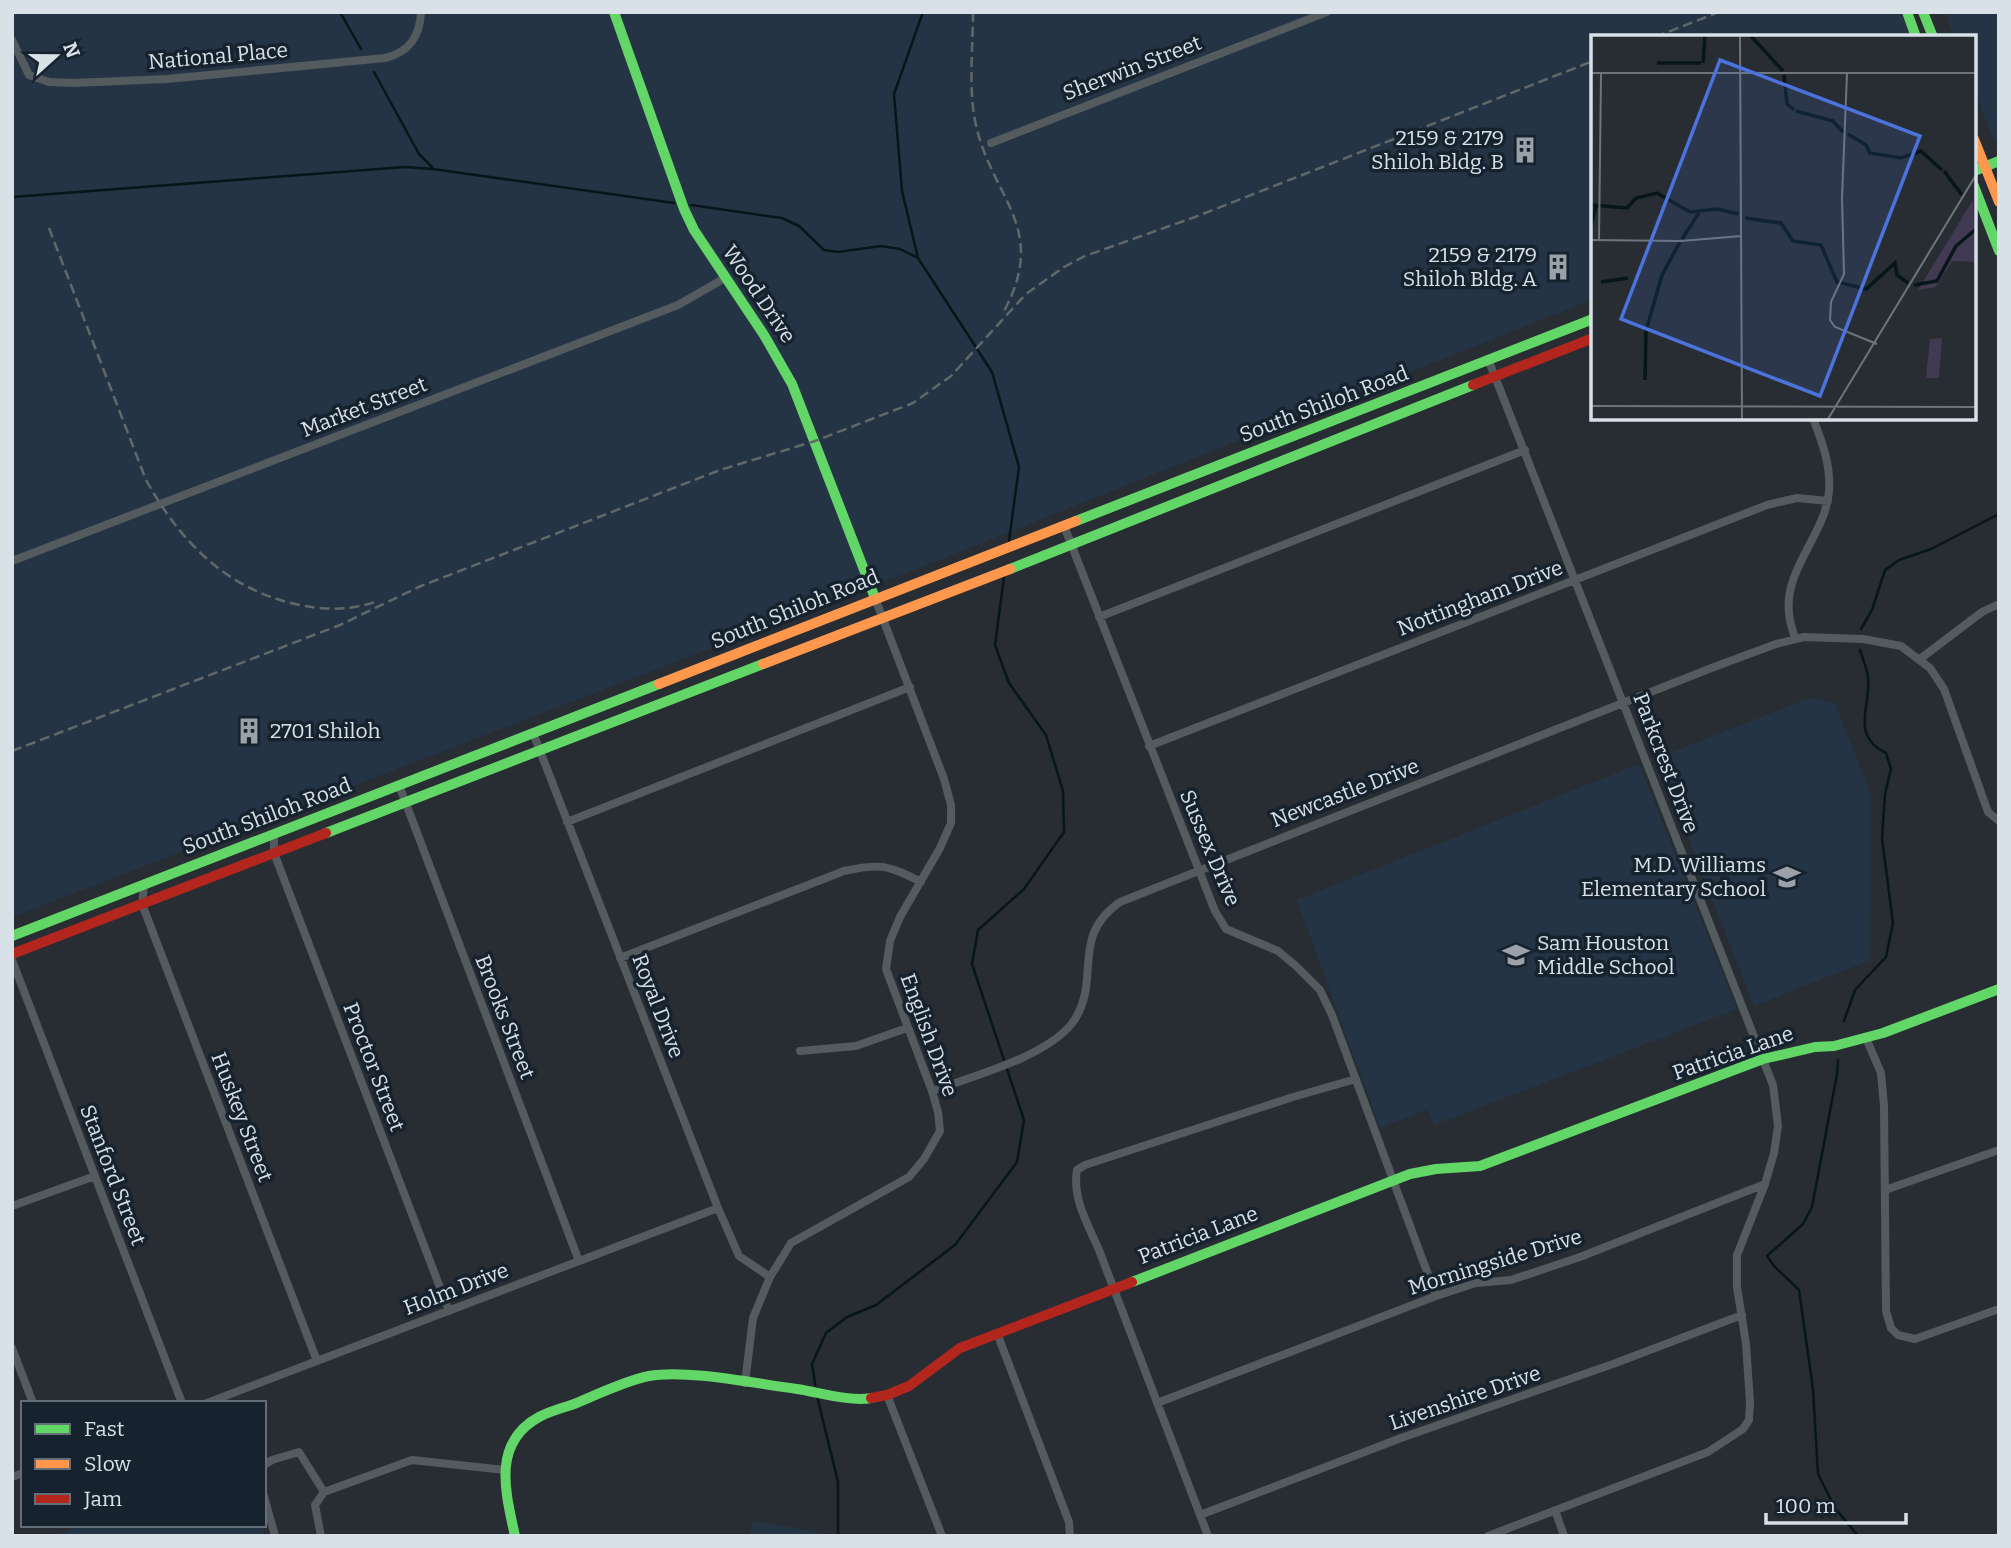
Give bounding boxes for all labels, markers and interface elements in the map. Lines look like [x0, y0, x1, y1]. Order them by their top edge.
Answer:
north arrow [21, 21, 91, 91]
street label: Sherwin Street [1059, 30, 1205, 106]
inset map [1591, 35, 1976, 420]
street label: National Place [147, 37, 289, 75]
text: N [58, 39, 85, 61]
place label: 2159 & 2179 Shiloh Bldg. B [1371, 125, 1504, 175]
building icon: 2159 & 2179 Shiloh Bldg. B [1510, 135, 1540, 165]
street label: Wood Drive [717, 240, 801, 348]
place label: 2159 & 2179 Shiloh Bldg. A [1403, 242, 1537, 292]
building icon: 2159 & 2179 Shiloh Bldg. A [1543, 252, 1573, 282]
street label: South Shiloh Road [1236, 360, 1412, 448]
street label: Market Street [297, 371, 431, 443]
street label: Nottingham Drive [1394, 554, 1566, 642]
street label: South Shiloh Road [707, 563, 883, 655]
street label: Parkcrest Drive [1627, 689, 1705, 837]
building icon: 2701 Shiloh [234, 716, 264, 746]
place label: 2701 Shiloh [270, 718, 381, 744]
street label: Newcastle Drive [1267, 753, 1423, 833]
street label: South Shiloh Road [179, 772, 355, 860]
street label: Sussex Drive [1174, 786, 1246, 910]
place label: M.D. Williams Elementary School [1581, 852, 1766, 902]
school or university icon: M.D. Williams Elementary School [1772, 862, 1802, 892]
place label: Sam Houston Middle School [1537, 930, 1675, 980]
school or university icon: Sam Houston Middle School [1501, 940, 1531, 970]
street label: Royal Drive [626, 950, 690, 1062]
street label: Brooks Street [469, 951, 541, 1083]
street label: English Drive [895, 970, 963, 1100]
street label: Proctor Street [338, 999, 411, 1135]
street label: Patricia Lane [1669, 1020, 1797, 1086]
street label: Huskey Street [205, 1049, 279, 1186]
street label: Stanford Street [74, 1101, 152, 1249]
street label: Patricia Lane [1134, 1200, 1262, 1270]
street label: Morningside Drive [1405, 1223, 1585, 1301]
street label: Holm Drive [400, 1257, 512, 1321]
street label: Livenshire Drive [1386, 1360, 1544, 1436]
legend [21, 1401, 266, 1527]
text: Fast [84, 1416, 125, 1442]
text: Slow [84, 1451, 131, 1477]
scale bar [1766, 1482, 1906, 1526]
text: Jam [83, 1486, 122, 1512]
text: 100 m [1776, 1493, 1836, 1519]

